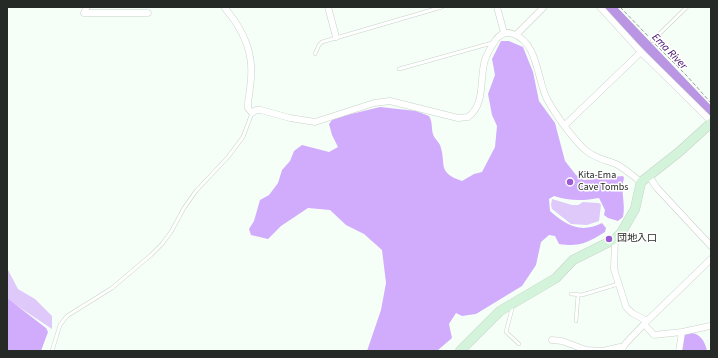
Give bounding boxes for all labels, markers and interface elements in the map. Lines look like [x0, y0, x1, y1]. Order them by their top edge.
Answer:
water label: Ema River [649, 31, 689, 73]
place label: Kita-Ema Cave Tombs [578, 170, 628, 194]
marker: Kita-Ema Cave Tombs [565, 177, 575, 187]
place label: 団地入口 [617, 233, 657, 245]
marker: 団地入口 [604, 234, 614, 244]

